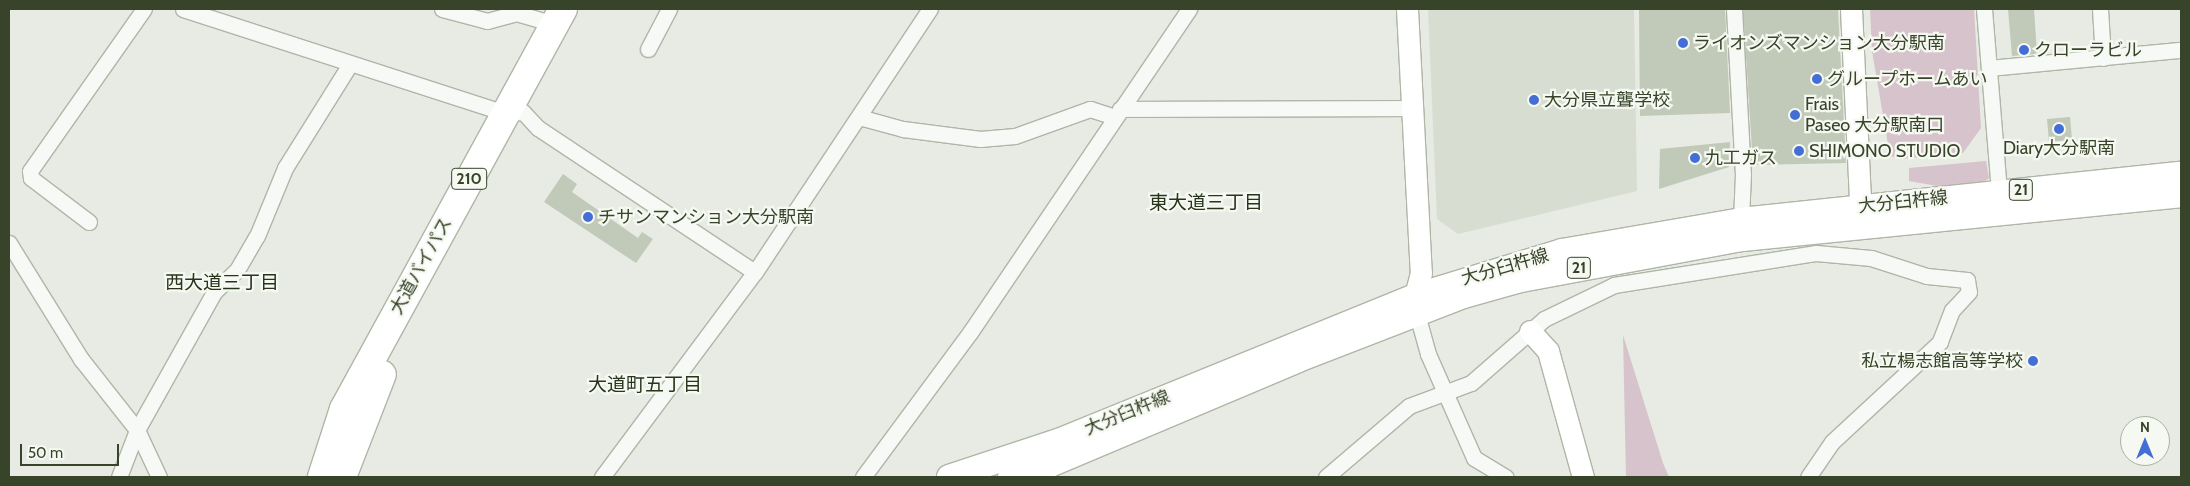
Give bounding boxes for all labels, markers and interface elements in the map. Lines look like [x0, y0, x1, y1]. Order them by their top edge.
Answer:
place label: ライオンズマンション大分駅南 [1693, 32, 1945, 54]
marker: ライオンズマンション大分駅南 [1677, 37, 1689, 49]
place label: クローラビル [2034, 39, 2142, 61]
marker: クローラビル [2018, 44, 2030, 56]
place label: グループホームあい [1827, 68, 1989, 90]
marker: グループホームあい [1811, 73, 1823, 85]
place label: 大分県立聾学校 [1544, 89, 1670, 111]
marker: 大分県立聾学校 [1528, 94, 1540, 106]
place label: Frais Paseo 大分駅南口 [1805, 94, 1944, 136]
marker: Frais Paseo 大分駅南口 [1789, 109, 1801, 121]
marker: Diary大分駅南 [2053, 123, 2065, 135]
place label: Diary大分駅南 [2003, 137, 2115, 159]
place label: SHIMONO STUDIO [1809, 140, 1960, 162]
marker: SHIMONO STUDIO [1793, 145, 1805, 157]
place label: 九工ガス [1705, 147, 1777, 169]
marker: 九工ガス [1689, 152, 1701, 164]
road number: 210 [450, 165, 488, 192]
road number: 21 [2008, 176, 2034, 204]
street label: 大分臼杵線 [1857, 187, 1949, 217]
district label: 東大道三丁目 [1149, 192, 1263, 214]
place label: チサンマンション大分駅南 [598, 206, 814, 228]
marker: チサンマンション大分駅南 [582, 211, 594, 223]
street label: 大道バイパス [385, 214, 457, 318]
street label: 大分臼杵線 [1459, 244, 1551, 290]
road number: 21 [1566, 254, 1592, 282]
district label: 西大道三丁目 [165, 272, 279, 294]
place label: 私立楊志館高等学校 [1861, 350, 2023, 372]
marker: 私立楊志館高等学校 [2027, 355, 2039, 367]
district label: 大道町五丁目 [588, 374, 702, 396]
street label: 大分臼杵線 [1081, 386, 1173, 440]
north arrow [2120, 416, 2170, 466]
text: N [2140, 418, 2150, 436]
scale bar [22, 434, 121, 466]
text: 50 m [28, 444, 63, 462]

